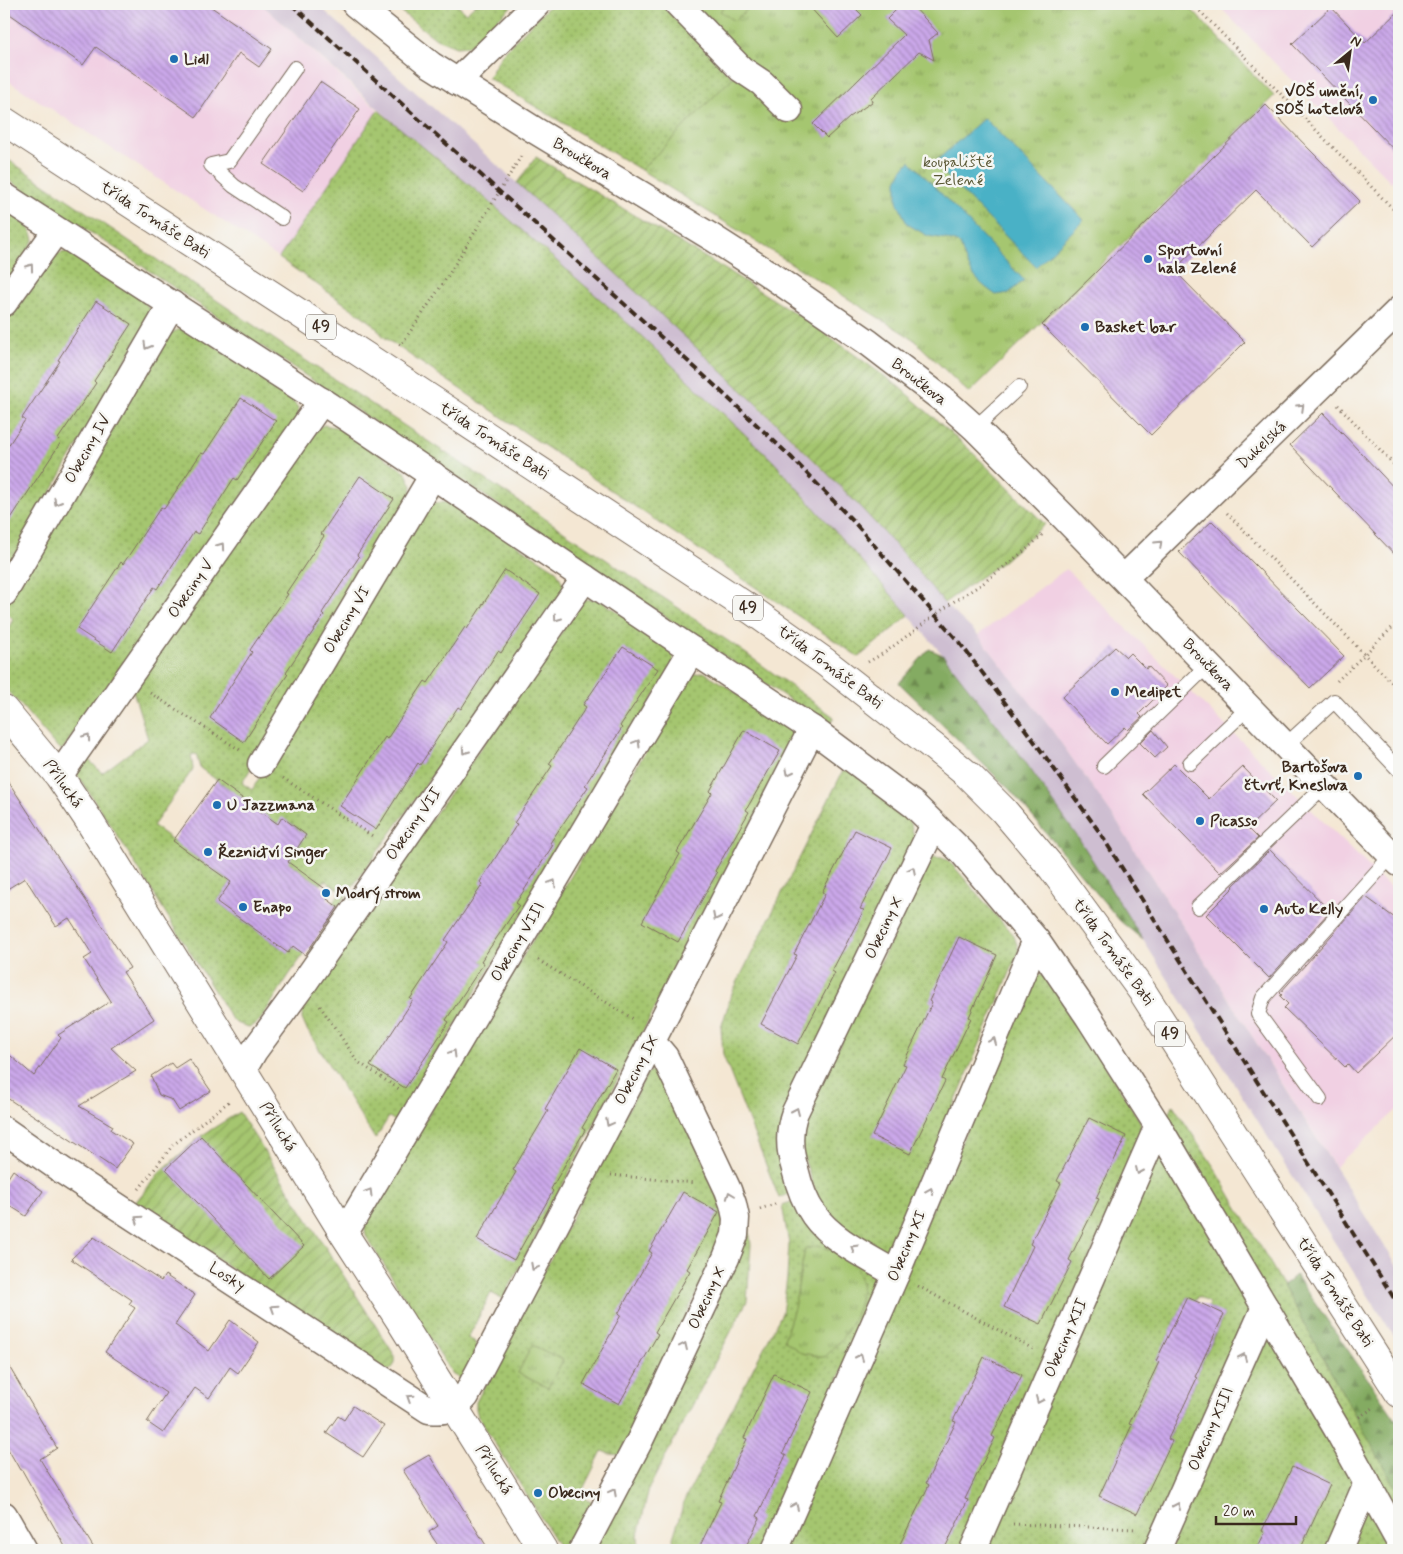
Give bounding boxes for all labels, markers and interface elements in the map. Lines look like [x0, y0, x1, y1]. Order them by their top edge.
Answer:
north arrow [1326, 28, 1376, 78]
text: N [1347, 31, 1364, 52]
place label: Lidl [184, 49, 209, 70]
marker: Lidl [168, 53, 180, 65]
place label: VOŠ umění, SOŠ hotelová [1275, 81, 1364, 120]
marker: VOŠ umění, SOŠ hotelová [1367, 94, 1379, 106]
street label: Broučkova [549, 133, 615, 185]
park label: koupaliště Zelené [923, 152, 993, 191]
street label: třída Tomáše Bati [95, 176, 214, 263]
place label: Sportovní hala Zelené [1158, 240, 1237, 279]
marker: Sportovní hala Zelené [1142, 253, 1154, 265]
one-way arrow [24, 263, 33, 272]
road number: 49 [306, 314, 336, 340]
place label: Basket bar [1095, 317, 1176, 338]
marker: Basket bar [1079, 321, 1091, 333]
one-way arrow [144, 341, 154, 350]
street label: Broučkova [887, 354, 951, 410]
street label: třída Tomáše Bati [434, 397, 553, 484]
one-way arrow [1296, 404, 1305, 413]
street label: Obeciny IV [60, 411, 116, 487]
street label: Dukelská [1233, 416, 1291, 474]
one-way arrow [53, 497, 63, 506]
one-way arrow [1154, 541, 1163, 550]
one-way arrow [215, 542, 224, 552]
street label: Obeciny V [163, 555, 219, 623]
street label: Obeciny VI [319, 582, 375, 658]
road number: 49 [733, 596, 763, 620]
one-way arrow [554, 612, 563, 622]
street label: třída Tomáše Bati [772, 620, 887, 713]
street label: Broučkova [1178, 634, 1238, 696]
place label: Medipet [1125, 682, 1182, 703]
marker: Medipet [1109, 686, 1121, 698]
one-way arrow [81, 733, 90, 742]
one-way arrow [630, 740, 640, 749]
one-way arrow [462, 745, 471, 755]
street label: Přílucká [38, 755, 88, 813]
place label: Bartošova čtvrť, Kneslova [1244, 757, 1348, 796]
one-way arrow [785, 767, 795, 776]
marker: Bartošova čtvrť, Kneslova [1352, 770, 1364, 782]
street label: Obeciny VII [381, 783, 447, 865]
place label: U Jazzmana [227, 795, 315, 816]
marker: U Jazzmana [211, 799, 223, 811]
place label: Picasso [1210, 811, 1257, 832]
marker: Picasso [1194, 815, 1206, 827]
place label: Řeznictví Singer [218, 842, 328, 865]
marker: Řeznictví Singer [202, 846, 214, 858]
one-way arrow [906, 866, 916, 875]
one-way arrow [547, 879, 557, 888]
place label: Modrý strom [336, 883, 421, 904]
marker: Modrý strom [320, 887, 332, 899]
street label: Obeciny X [860, 893, 908, 963]
street label: třída Tomáše Bati [1067, 894, 1159, 1009]
place label: Enapo [253, 897, 291, 918]
street label: Obeciny VIII [486, 898, 550, 986]
place label: Auto Kelly [1274, 899, 1343, 920]
marker: Enapo [237, 901, 249, 913]
marker: Auto Kelly [1258, 903, 1270, 915]
one-way arrow [712, 912, 722, 921]
road number: 49 [1155, 1022, 1185, 1046]
street label: Obeciny IX [610, 1031, 664, 1109]
one-way arrow [987, 1037, 998, 1046]
one-way arrow [446, 1049, 456, 1058]
street label: Přílucká [254, 1098, 302, 1156]
one-way arrow [789, 1107, 800, 1116]
one-way arrow [605, 1118, 615, 1127]
one-way arrow [1134, 1166, 1145, 1175]
one-way arrow [924, 1187, 935, 1196]
one-way arrow [363, 1189, 373, 1198]
one-way arrow [725, 1191, 736, 1200]
street label: Obeciny XI [883, 1207, 931, 1285]
one-way arrow [135, 1216, 144, 1226]
street label: třída Tomáše Bati [1291, 1232, 1378, 1351]
one-way arrow [851, 1245, 860, 1255]
street label: Losky [205, 1257, 249, 1297]
one-way arrow [530, 1262, 540, 1271]
street label: Obeciny X [683, 1263, 731, 1333]
street label: Obeciny XII [1039, 1295, 1093, 1381]
one-way arrow [271, 1305, 280, 1315]
one-way arrow [678, 1342, 688, 1351]
one-way arrow [854, 1353, 864, 1361]
one-way arrow [1236, 1353, 1247, 1362]
street label: Obeciny XIII [1183, 1384, 1239, 1474]
one-way arrow [406, 1394, 415, 1404]
one-way arrow [1034, 1395, 1045, 1404]
street label: Přílucká [470, 1441, 518, 1499]
place label: Obeciny [548, 1483, 600, 1504]
marker: Obeciny [532, 1487, 544, 1499]
one-way arrow [607, 1488, 617, 1497]
scale bar [1216, 1494, 1296, 1526]
one-way arrow [788, 1502, 799, 1511]
one-way arrow [1171, 1502, 1181, 1511]
text: 20 m [1223, 1502, 1255, 1522]

